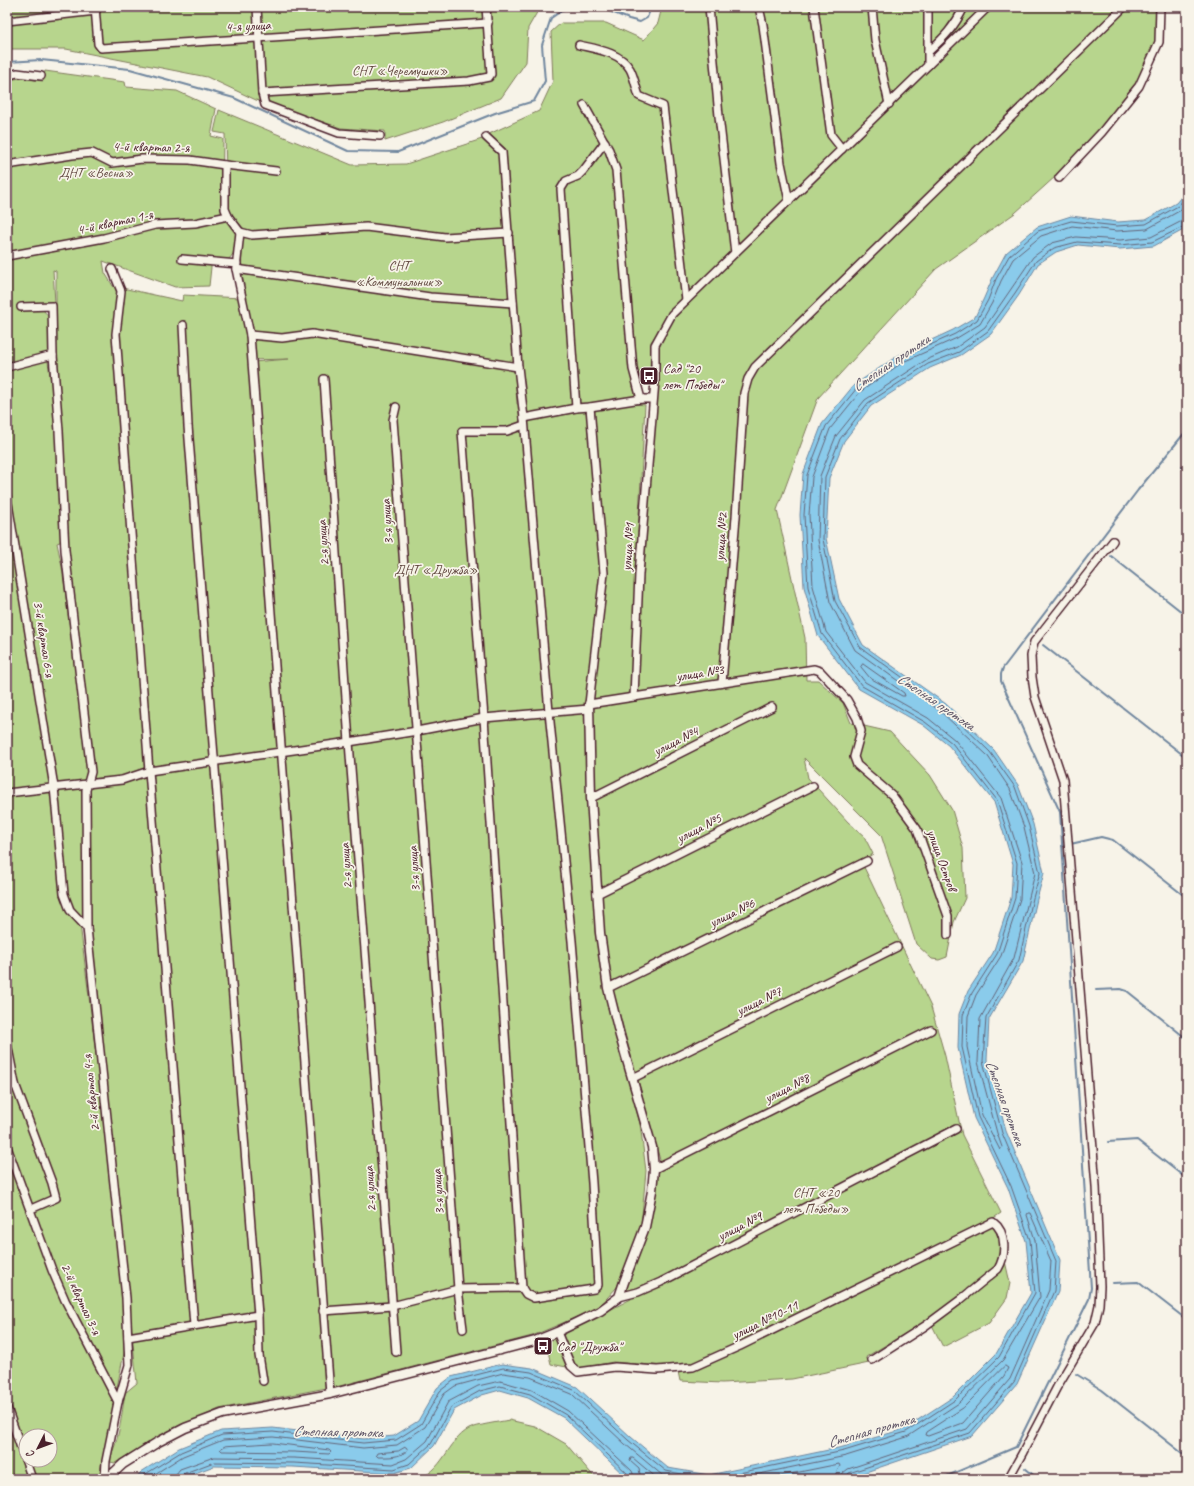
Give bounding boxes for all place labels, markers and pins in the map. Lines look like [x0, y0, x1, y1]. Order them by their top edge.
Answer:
place label: Сад "20 лет Победы" [663, 360, 725, 393]
bus stop icon: Сад "20 лет Победы" [638, 365, 660, 387]
bus stop icon: Сад "Дружба" [532, 1335, 554, 1357]
place label: Сад "Дружба" [557, 1338, 624, 1355]

